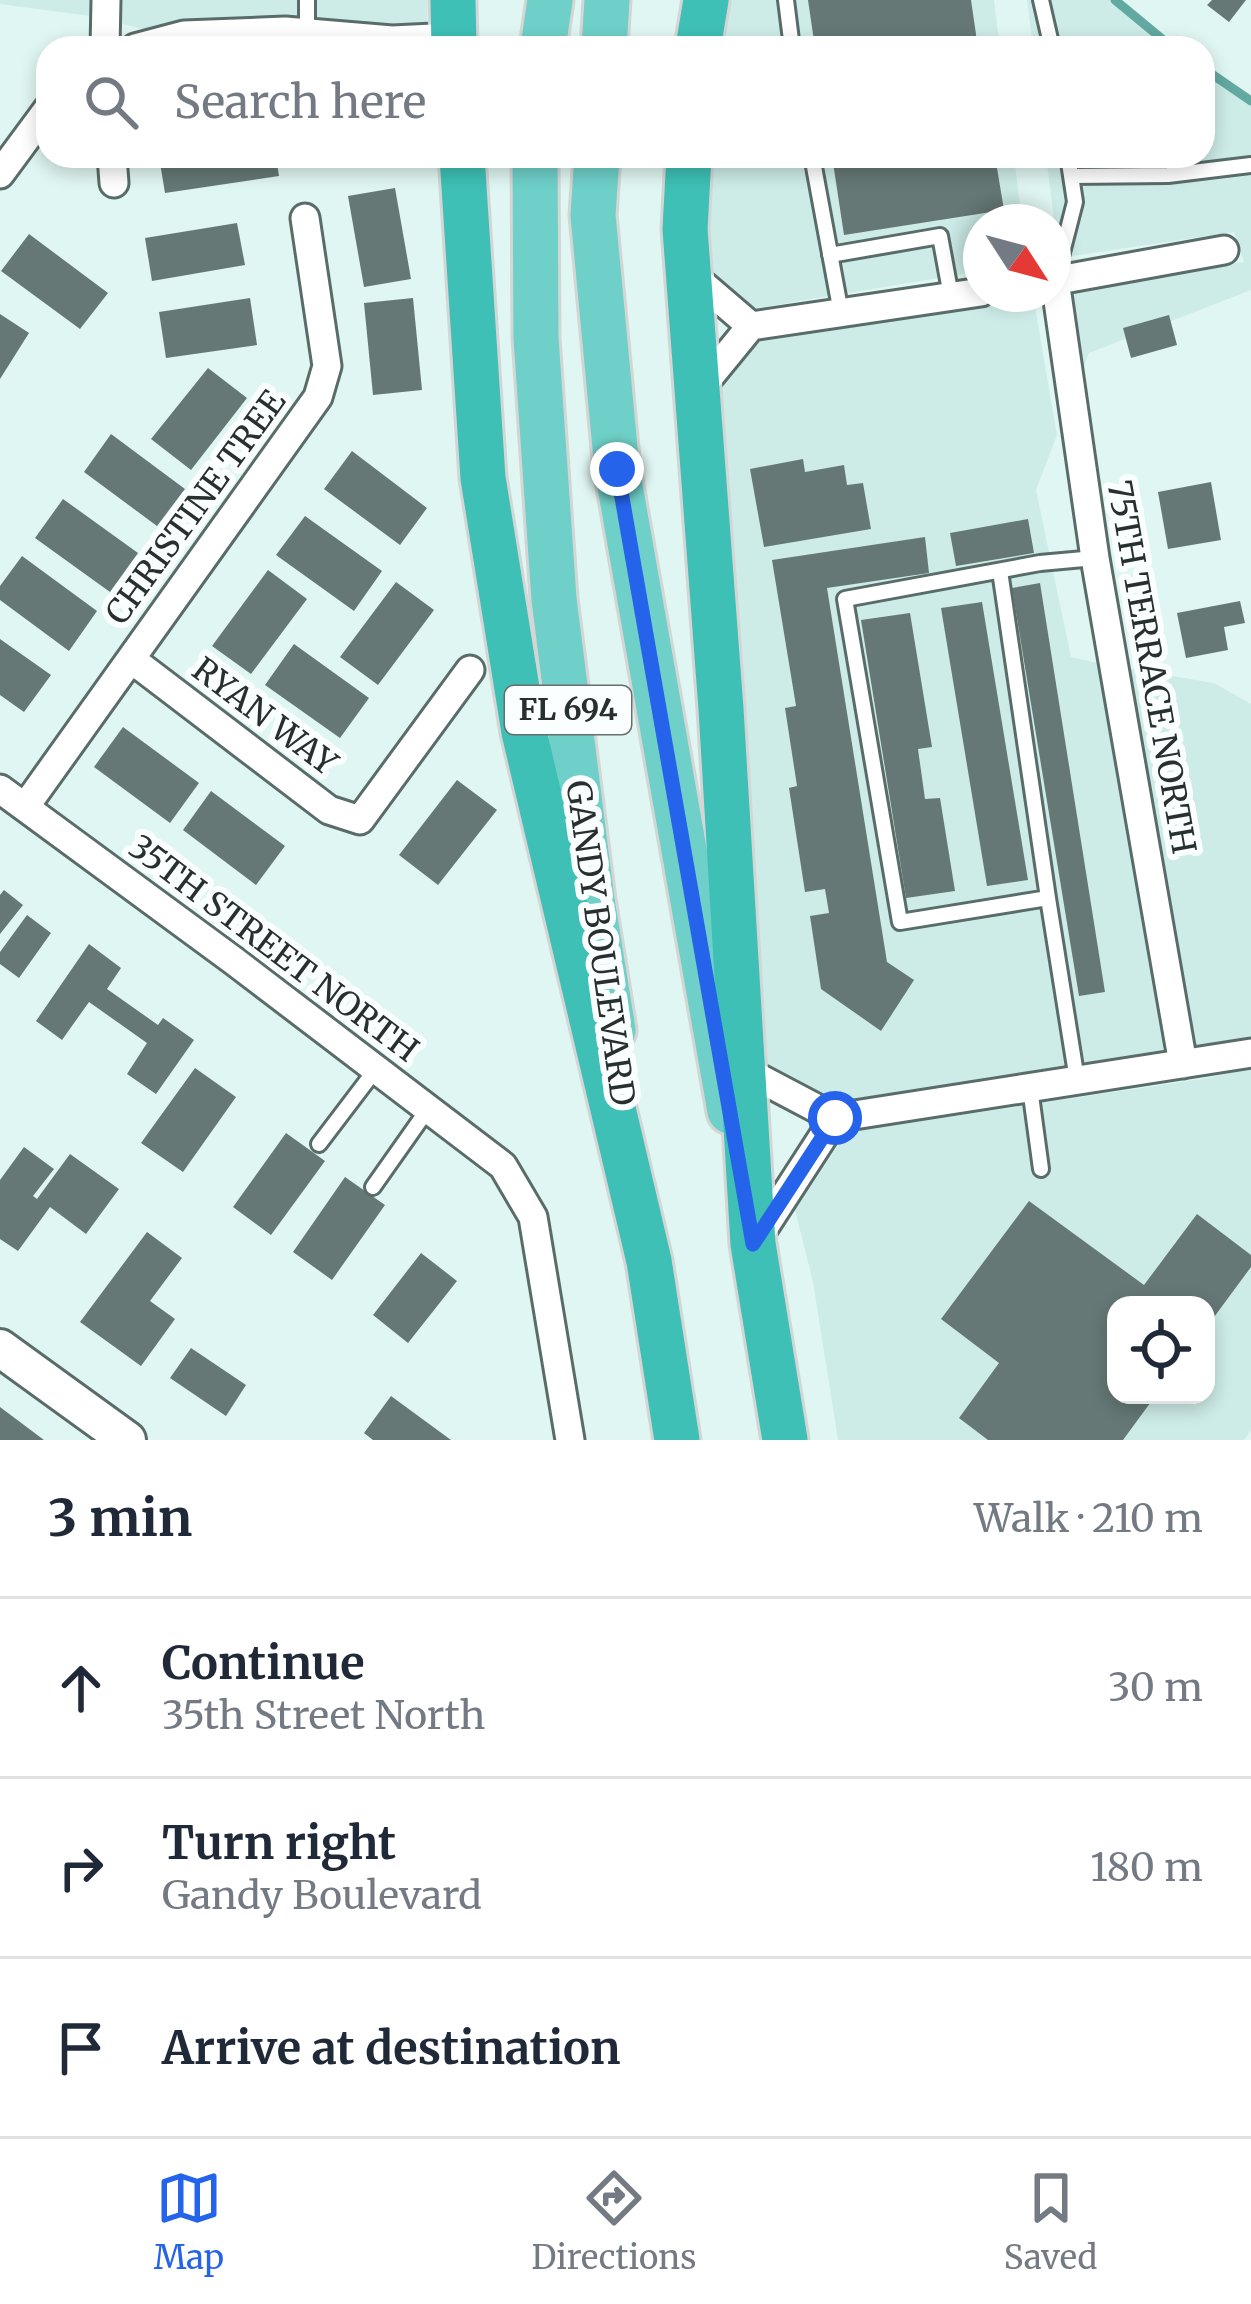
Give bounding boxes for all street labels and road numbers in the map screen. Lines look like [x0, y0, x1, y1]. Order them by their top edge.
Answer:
street label: CHRISTINE TREE [97, 382, 294, 632]
street label: 75TH TERRACE NORTH [1098, 477, 1205, 857]
street label: RYAN WAY [184, 649, 346, 785]
road number: FL 694 [505, 686, 631, 734]
street label: GANDY BOULEVARD [557, 778, 644, 1108]
street label: 35TH STREET NORTH [121, 826, 426, 1071]

